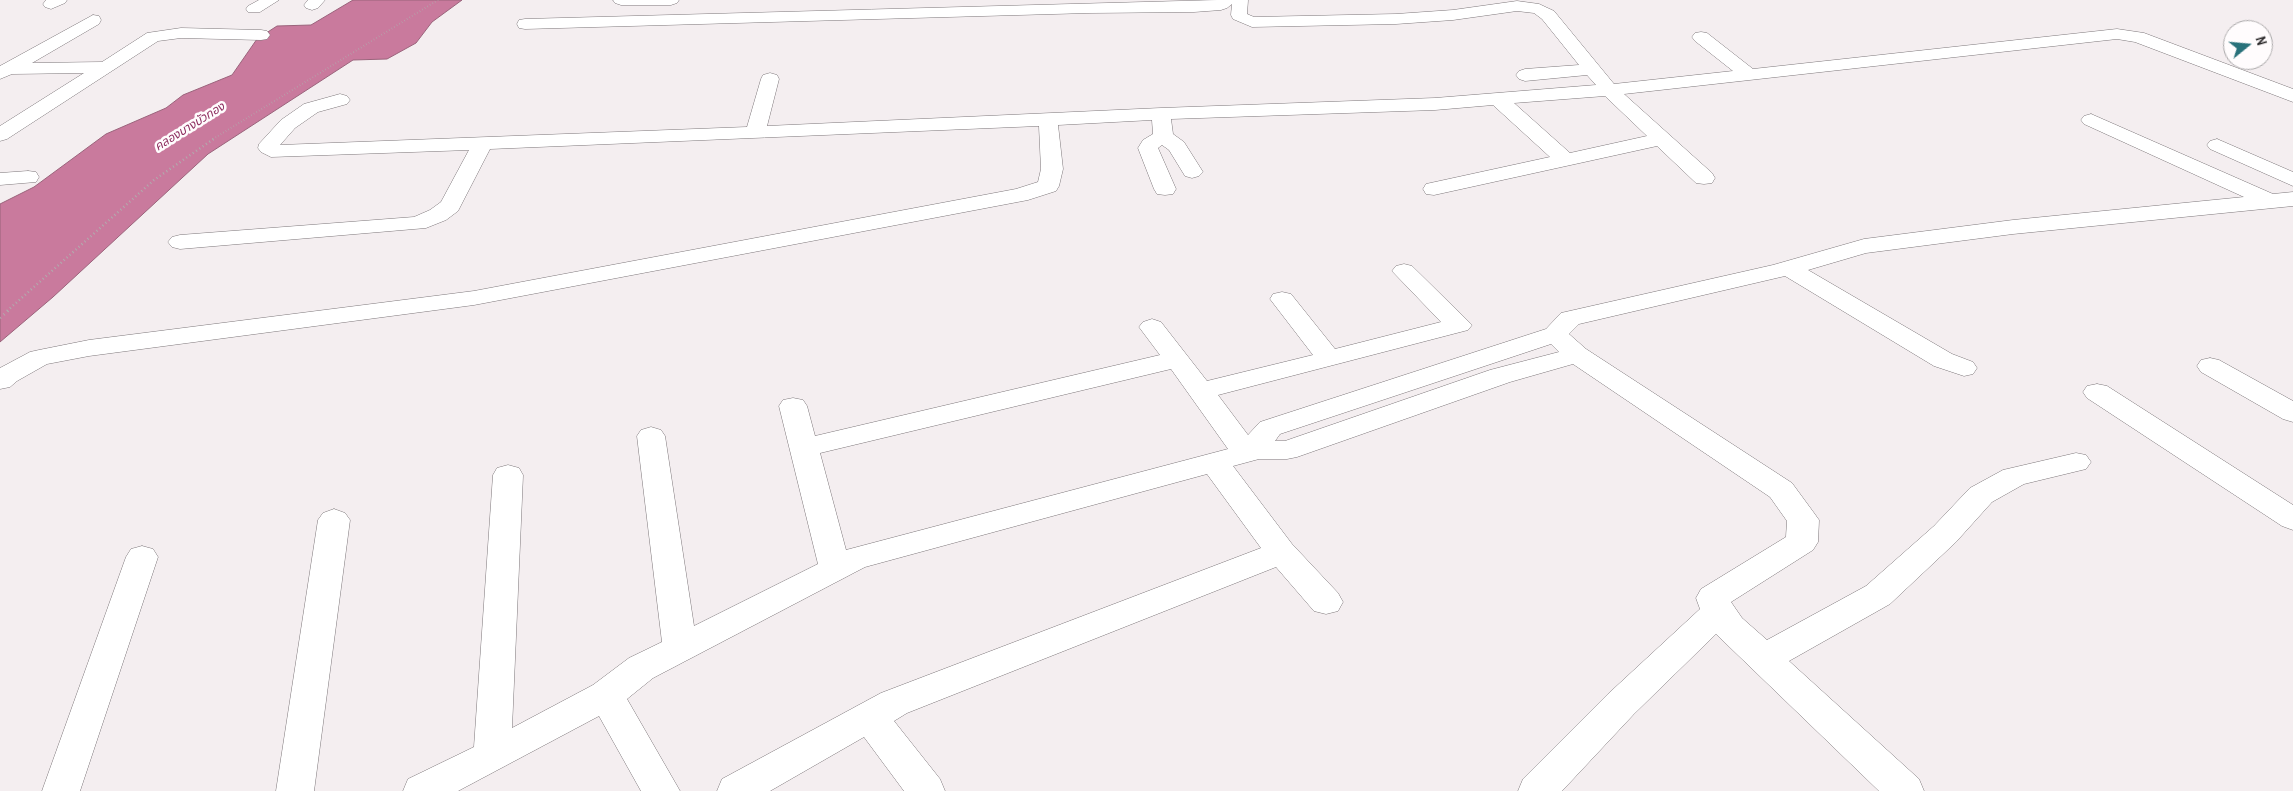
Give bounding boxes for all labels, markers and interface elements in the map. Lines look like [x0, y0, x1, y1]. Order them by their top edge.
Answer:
north arrow [2223, 20, 2273, 70]
text: N [2252, 34, 2271, 47]
water label: คลองบางบัวทอง [152, 100, 228, 154]

